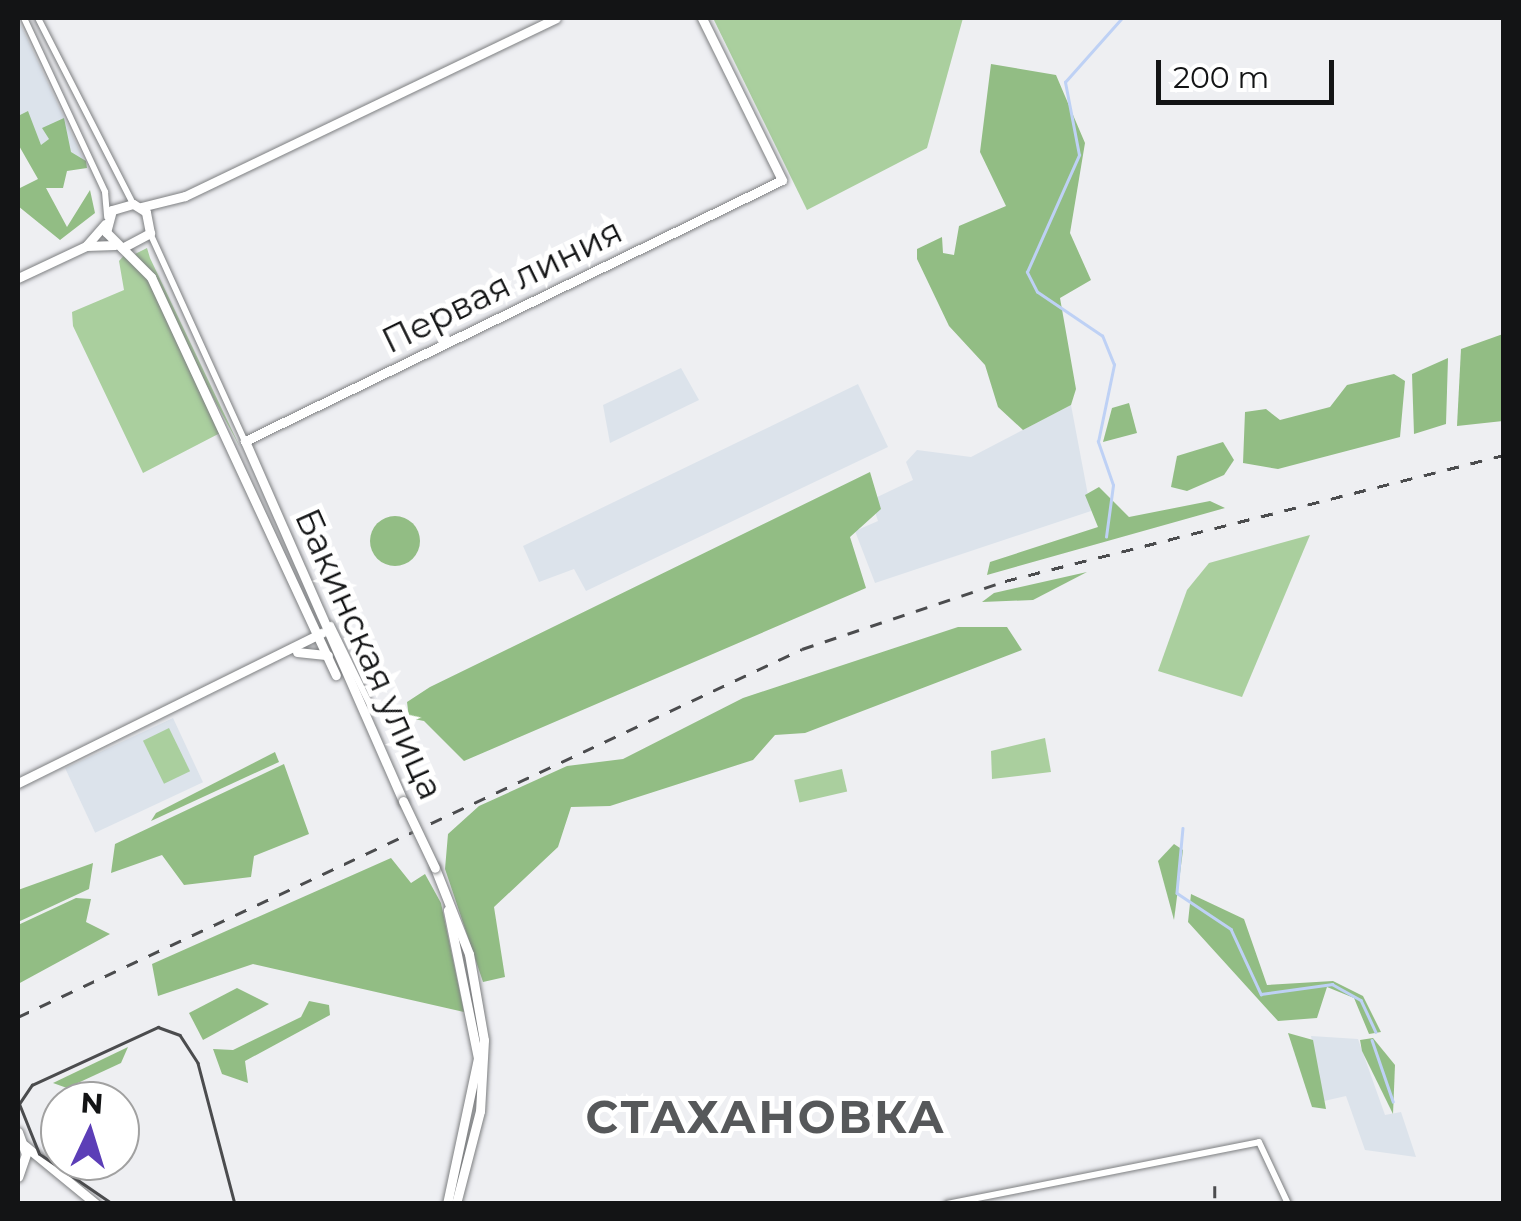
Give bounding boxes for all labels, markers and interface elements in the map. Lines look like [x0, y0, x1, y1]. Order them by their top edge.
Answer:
scale bar [1161, 40, 1338, 102]
text: 200 m [1173, 59, 1269, 96]
street label: Первая линия [375, 210, 629, 362]
street label: Бакинская улица [286, 502, 452, 806]
north arrow [40, 1081, 140, 1181]
text: N [79, 1085, 104, 1121]
district label: СТАХАНОВКА [586, 1090, 946, 1144]

